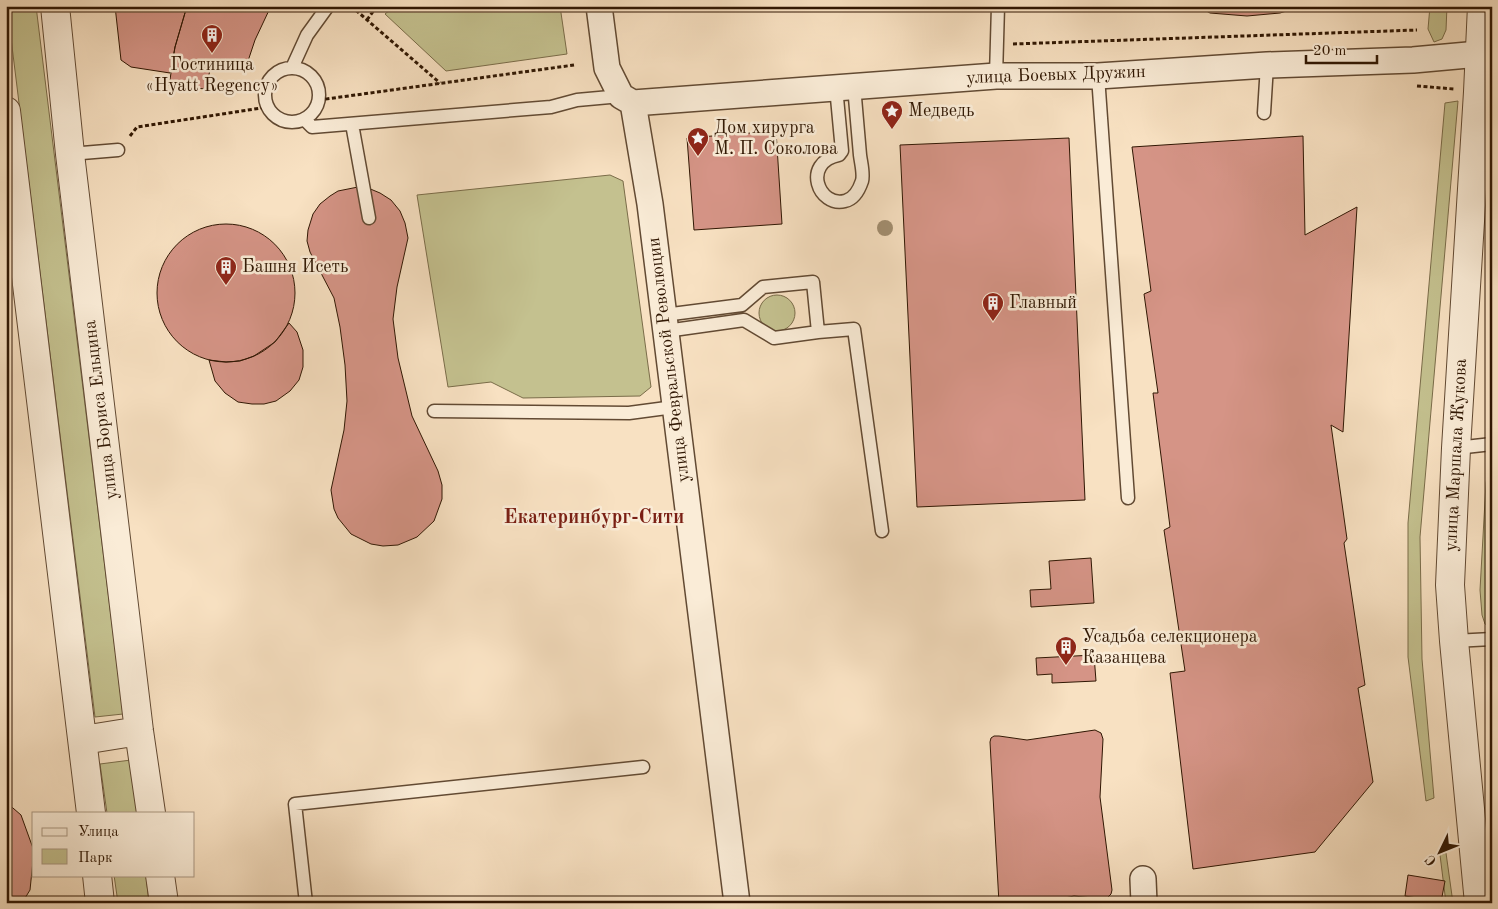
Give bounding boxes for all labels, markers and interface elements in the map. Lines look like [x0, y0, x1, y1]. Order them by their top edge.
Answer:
building icon: Гостиница «Hyatt Regency» [200, 23, 224, 54]
scale bar [1306, 32, 1377, 64]
text: 20 m [1313, 44, 1347, 59]
place label: Гостиница «Hyatt Regency» [145, 56, 279, 95]
street label: улица Боевых Дружин [966, 63, 1146, 87]
place icon: Медведь [880, 99, 904, 130]
place label: Медведь [908, 102, 974, 120]
place label: Дом хирурга М. П. Соколова [714, 119, 838, 158]
place icon: Дом хирурга М. П. Соколова [686, 126, 710, 157]
street label: улица Февральской Революции [645, 236, 693, 484]
building icon: Башня Исеть [214, 255, 238, 286]
place label: Башня Исеть [242, 258, 349, 276]
building icon: Главный [981, 291, 1005, 322]
place label: Главный [1009, 294, 1077, 312]
street label: улица Бориса Ельцина [81, 319, 121, 501]
street label: улица Маршала Жукова [1442, 358, 1470, 552]
district label: Екатеринбург-Сити [504, 508, 684, 528]
place label: Усадьба селекционера Казанцева [1082, 628, 1258, 667]
building icon: Усадьба селекционера Казанцева [1054, 635, 1078, 666]
legend [32, 812, 195, 876]
text: Улица [78, 825, 119, 840]
north arrow [1416, 826, 1466, 876]
text: Парк [78, 851, 113, 866]
text: С [1423, 852, 1439, 868]

